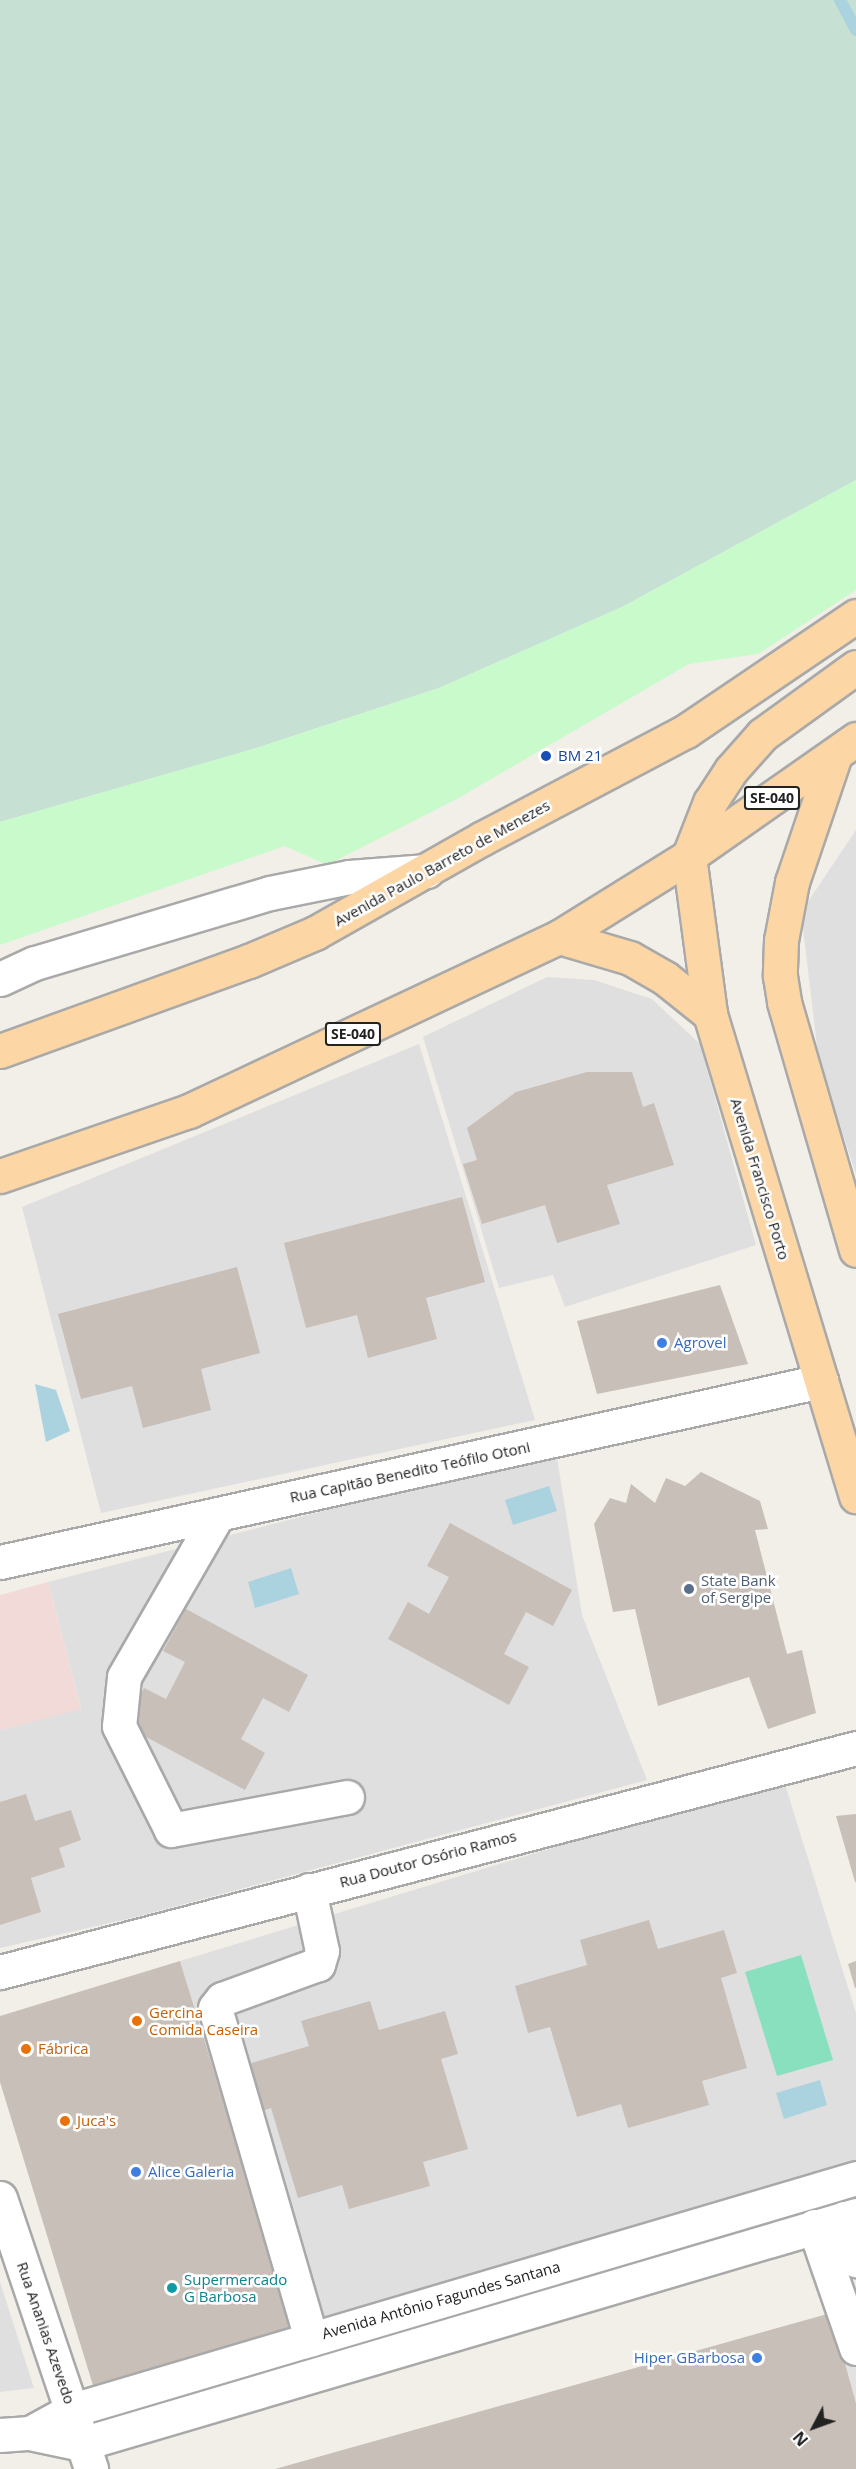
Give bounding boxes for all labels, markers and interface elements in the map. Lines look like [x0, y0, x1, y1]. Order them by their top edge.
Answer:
place label: BM 21 [558, 747, 602, 765]
marker: BM 21 [539, 749, 553, 763]
road number: SE-040 [744, 787, 800, 809]
street label: Avenida Paulo Barreto de Menezes [331, 796, 553, 930]
road number: SE-040 [324, 1023, 382, 1045]
street label: Avenida Francisco Porto [727, 1096, 793, 1262]
place label: Agrovel [674, 1334, 726, 1352]
marker: Agrovel [655, 1336, 669, 1350]
street label: Rua Capitão Benedito Teófilo Otoni [288, 1438, 532, 1506]
place label: State Bank of Sergipe [701, 1571, 776, 1606]
marker: State Bank of Sergipe [682, 1582, 696, 1596]
street label: Rua Doutor Osório Ramos [338, 1827, 518, 1891]
place label: Gercina Comida Caseira [149, 2003, 258, 2038]
marker: Gercina Comida Caseira [130, 2014, 144, 2028]
place label: Fábrica [38, 2040, 89, 2058]
marker: Fábrica [19, 2042, 33, 2056]
place label: Juca's [77, 2112, 116, 2130]
marker: Juca's [58, 2114, 72, 2128]
place label: Alice Galeria [148, 2163, 234, 2181]
marker: Alice Galeria [129, 2165, 143, 2179]
street label: Avenida Antônio Fagundes Santana [320, 2257, 562, 2343]
street label: Rua Ananias Azevedo [13, 2260, 79, 2406]
place label: Supermercado G Barbosa [184, 2270, 287, 2305]
marker: Supermercado G Barbosa [165, 2281, 179, 2295]
place label: Hiper GBarbosa [634, 2349, 745, 2367]
marker: Hiper GBarbosa [750, 2351, 764, 2365]
north arrow [784, 2397, 844, 2457]
text: N [788, 2427, 813, 2451]

